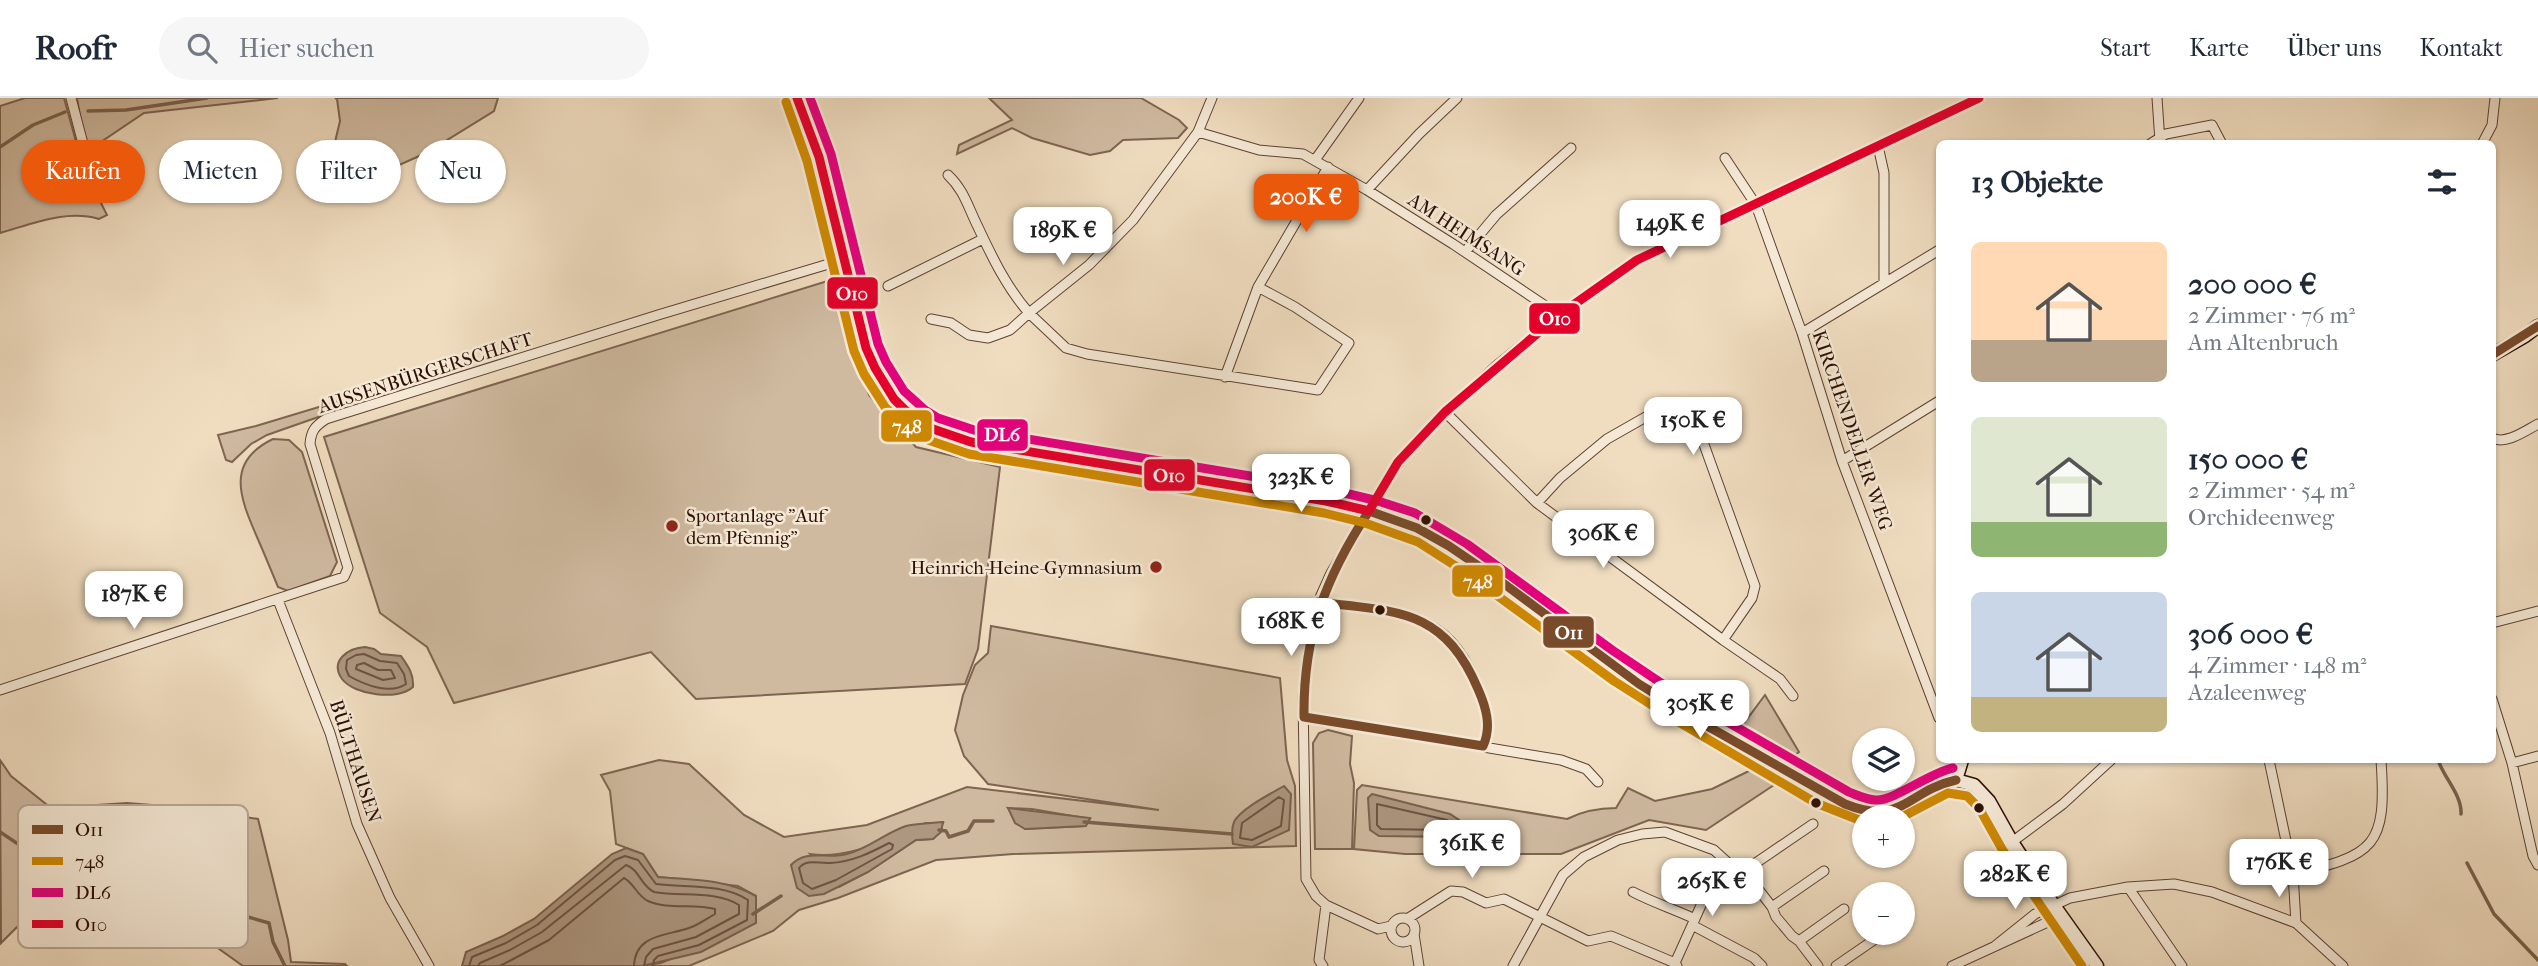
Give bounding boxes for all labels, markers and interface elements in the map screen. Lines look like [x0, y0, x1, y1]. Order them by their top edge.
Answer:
search box [159, 17, 649, 80]
text: Roofr [35, 29, 117, 68]
icon: search [183, 29, 221, 67]
text: Hier suchen [239, 33, 374, 64]
text: Start [2100, 34, 2151, 62]
text: Karte [2189, 34, 2249, 62]
text: Über uns [2287, 34, 2382, 62]
text: Kontakt [2420, 34, 2503, 62]
chip: Kaufen [21, 140, 145, 203]
chip: Mieten [159, 140, 282, 203]
chip: Filter [296, 140, 401, 203]
chip: Neu [415, 140, 506, 203]
icon: filters [2423, 163, 2461, 201]
text: 13 Objekte [1971, 165, 2103, 200]
pin: 200K € [1249, 174, 1363, 234]
text: 200K € [1270, 183, 1342, 210]
street label: AM HEIMSANG [1403, 188, 1529, 281]
pin: 149K € [1613, 200, 1727, 260]
pin: 189K € [1006, 208, 1120, 267]
text: 149K € [1635, 209, 1705, 236]
text: 189K € [1029, 216, 1097, 243]
text: 200 000 € [2188, 267, 2317, 302]
icon: home [2027, 270, 2111, 354]
line badge: O10 [826, 276, 879, 310]
text: O10 [836, 283, 868, 305]
line badge: O10 [1528, 302, 1581, 335]
text: 2 Zimmer · 76 m² [2188, 302, 2355, 329]
text: O10 [1539, 308, 1571, 330]
street label: KIRCHENDELLER WEG [1807, 327, 1897, 533]
street label: AUSSENBÜRGERSCHAFT [314, 328, 536, 418]
text: Am Altenbruch [2188, 329, 2339, 356]
pin: 150K € [1636, 398, 1750, 457]
text: 150K € [1660, 406, 1726, 433]
line badge: 748 [880, 409, 933, 443]
text: 748 [891, 416, 922, 438]
line badge: DL6 [976, 418, 1029, 452]
text: DL6 [984, 424, 1021, 446]
text: 150 000 € [2188, 442, 2308, 477]
icon: home [2027, 445, 2111, 529]
pin: 323K € [1244, 454, 1358, 514]
line badge: O10 [1143, 458, 1196, 492]
text: 323K € [1268, 463, 1334, 490]
text: O10 [1153, 465, 1185, 487]
text: 2 Zimmer · 54 m² [2188, 477, 2355, 504]
text: Orchideenweg [2188, 504, 2334, 531]
place label: Sportanlage "Auf dem Pfennig" [686, 505, 828, 549]
pin: 306K € [1546, 510, 1660, 570]
unlabelled marker [1419, 513, 1433, 527]
marker: Sportanlage "Auf dem Pfennig" [664, 518, 680, 534]
text: 306K € [1568, 519, 1638, 546]
place label: Heinrich-Heine-Gymnasium [911, 557, 1142, 579]
marker: Heinrich-Heine-Gymnasium [1148, 559, 1164, 575]
line badge: 748 [1451, 564, 1504, 598]
text: 748 [1462, 571, 1493, 593]
pin: 187K € [77, 572, 191, 631]
text: 187K € [101, 580, 167, 607]
pin: 168K € [1234, 598, 1348, 658]
unlabelled marker [1373, 603, 1387, 617]
text: 168K € [1257, 607, 1325, 634]
line badge: O11 [1542, 615, 1595, 649]
text: 306 000 € [2188, 617, 2313, 652]
icon: home [2027, 620, 2111, 704]
text: O11 [1555, 622, 1583, 644]
text: 4 Zimmer · 148 m² [2188, 652, 2367, 679]
text: Azaleenweg [2188, 679, 2306, 706]
pin: 305K € [1643, 680, 1757, 740]
text: 305K € [1666, 689, 1734, 716]
street label: BÜLTHAUSEN [325, 697, 385, 826]
map controls [1852, 728, 1915, 945]
button: layers [1852, 728, 1915, 791]
unlabelled marker [1809, 796, 1823, 810]
unlabelled marker [1972, 801, 1986, 815]
legend [18, 805, 248, 948]
button: + [1852, 805, 1915, 868]
text: O11 [75, 819, 104, 841]
pin: 361K € [1415, 820, 1529, 880]
text: 361K € [1439, 829, 1505, 856]
pin: 176K € [2222, 840, 2336, 899]
text: 176K € [2245, 848, 2313, 875]
text: 748 [75, 851, 104, 873]
pin: 282K € [1958, 852, 2072, 911]
pin: 265K € [1655, 858, 1769, 918]
text: 282K € [1980, 860, 2050, 887]
text: 265K € [1677, 867, 1747, 894]
text: DL6 [75, 882, 112, 904]
button: − [1852, 882, 1915, 945]
text: O10 [75, 914, 107, 936]

